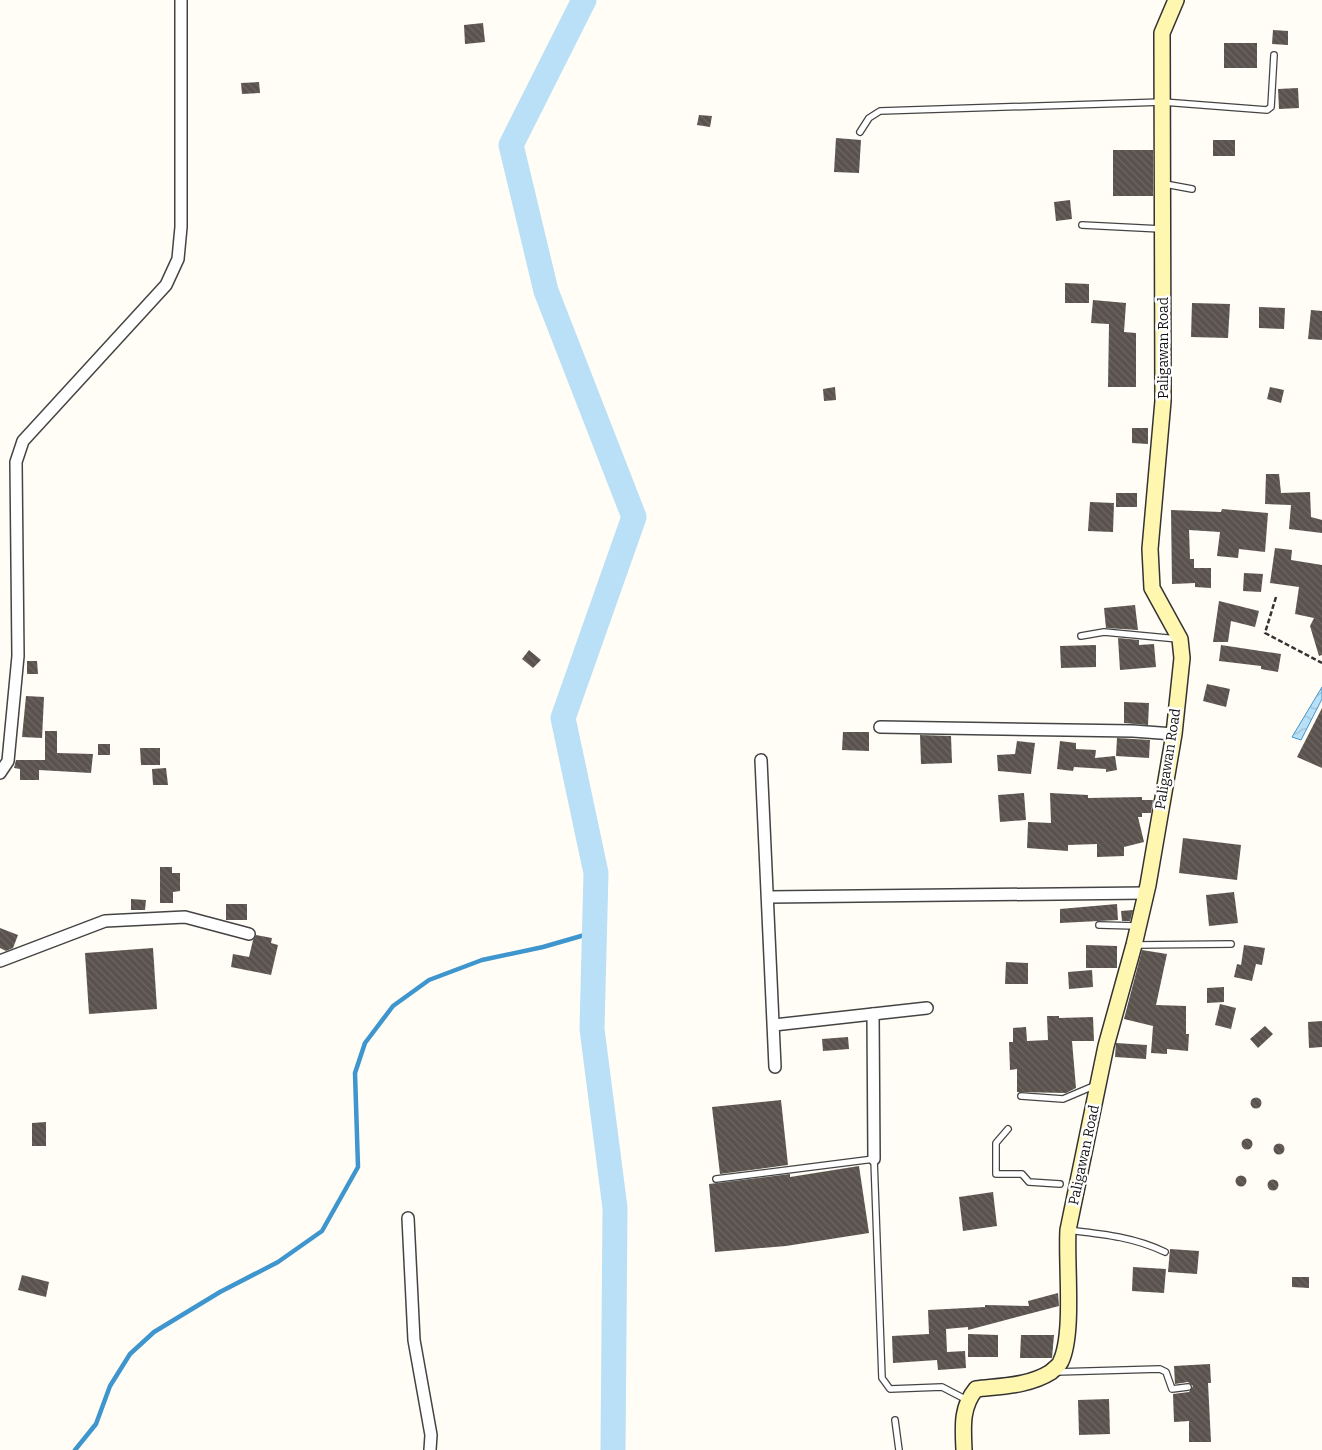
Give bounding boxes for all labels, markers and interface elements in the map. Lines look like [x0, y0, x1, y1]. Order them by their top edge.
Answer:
street label: Paligawan Road [1155, 297, 1172, 399]
street label: Paligawan Road [1152, 707, 1184, 811]
street label: Paligawan Road [1065, 1103, 1103, 1207]

